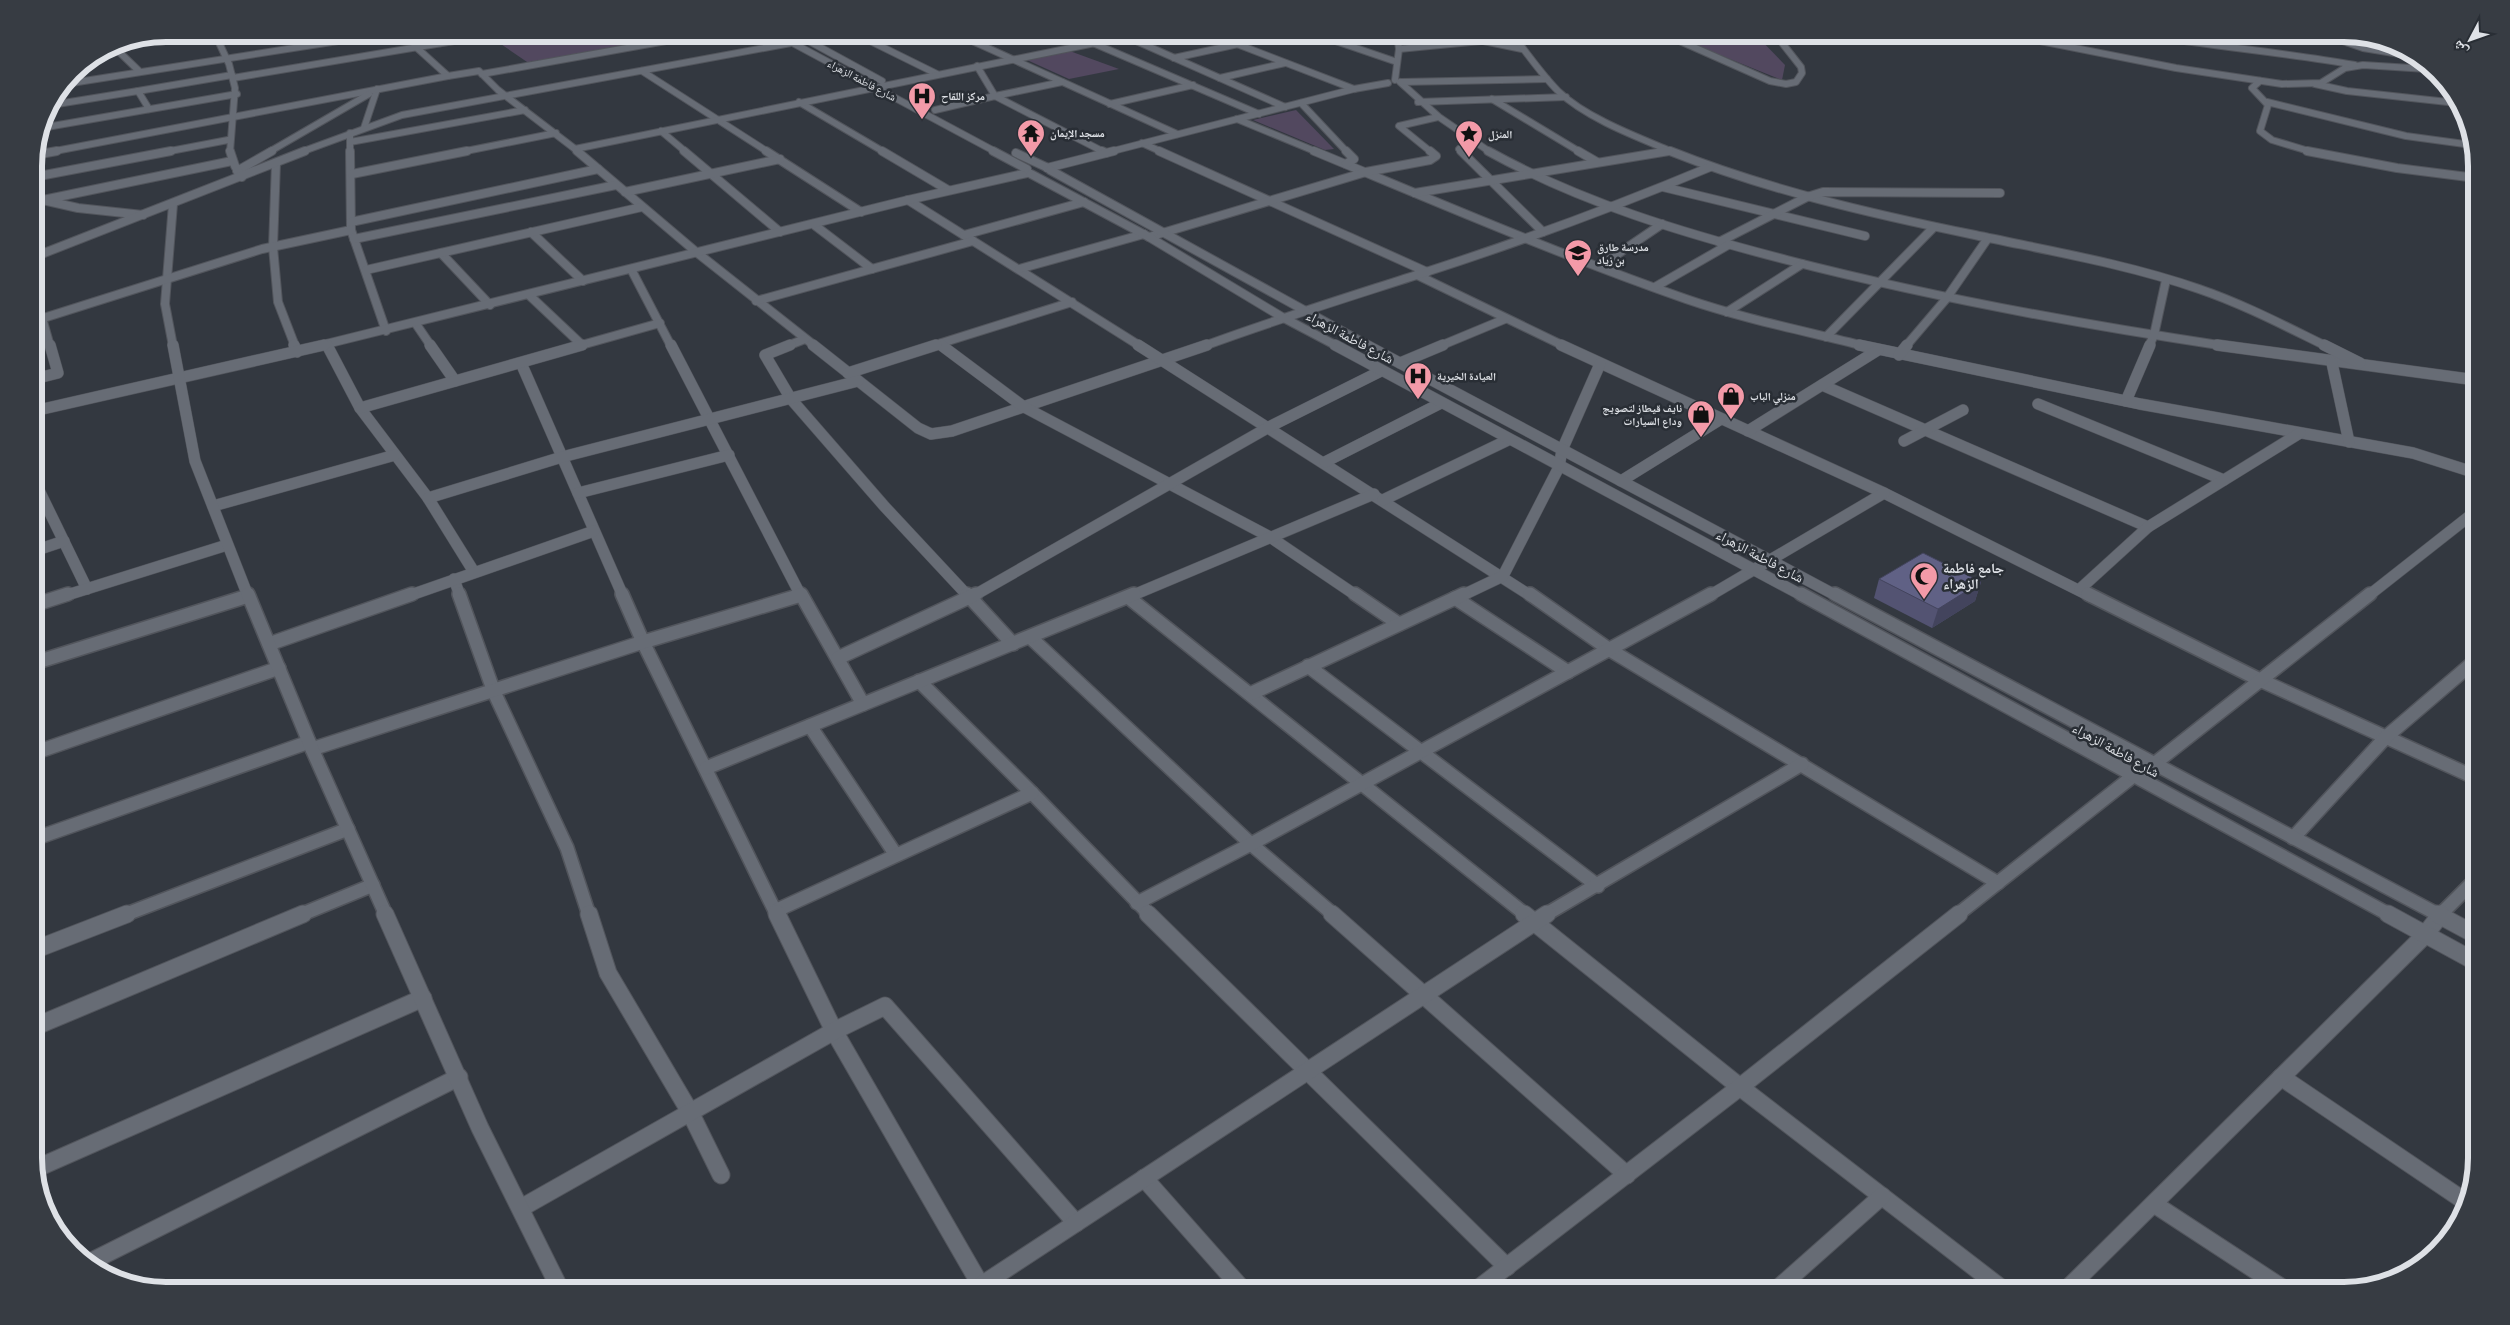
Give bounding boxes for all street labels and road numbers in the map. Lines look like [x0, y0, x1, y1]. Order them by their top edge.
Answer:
street label: شارع فاطمة الزهراء [825, 57, 898, 104]
street label: شارع فاطمة الزهراء [1303, 307, 1396, 369]
street label: شارع فاطمة الزهراء [1713, 526, 1806, 588]
street label: شارع فاطمة الزهراء [2069, 720, 2162, 782]

